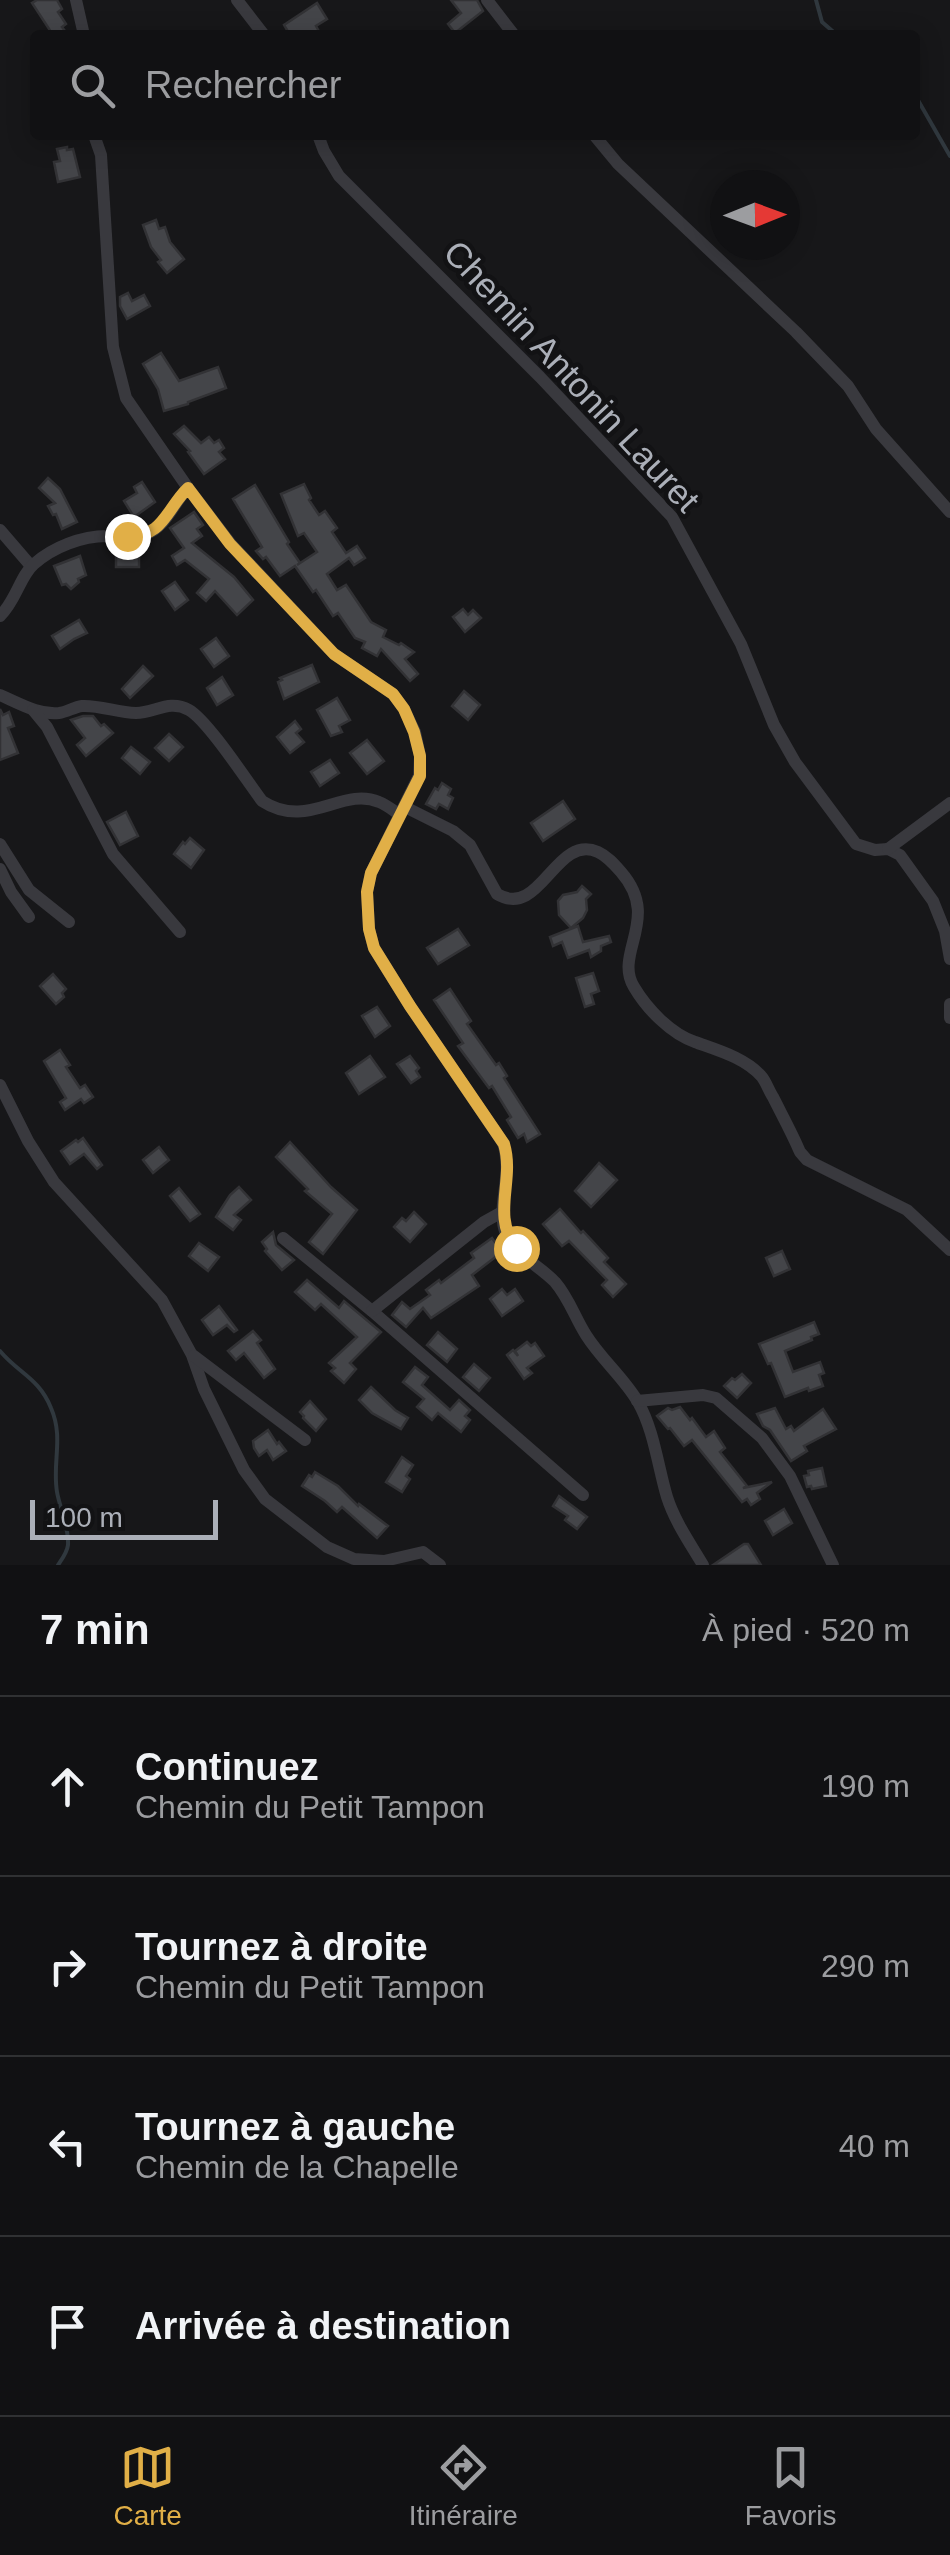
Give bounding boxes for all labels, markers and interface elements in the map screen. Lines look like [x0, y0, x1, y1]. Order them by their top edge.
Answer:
search box [30, 30, 920, 140]
icon: search [65, 58, 120, 113]
text: Rechercher [145, 64, 341, 106]
north arrow [710, 170, 800, 260]
street label: Chemin Antonin Lauret [436, 232, 708, 520]
route end [105, 514, 151, 560]
route start [494, 1226, 540, 1272]
scale bar [30, 1495, 218, 1540]
text: 100 m [45, 1502, 123, 1533]
text: 7 min [40, 1606, 150, 1653]
text: À pied · 520 m [702, 1612, 910, 1648]
text: Continuez [135, 1746, 319, 1788]
icon: ahead [40, 1759, 95, 1814]
text: 190 m [821, 1768, 910, 1804]
text: Chemin du Petit Tampon [135, 1789, 485, 1825]
text: Tournez à droite [135, 1926, 428, 1968]
icon: right [40, 1939, 95, 1994]
text: 290 m [821, 1948, 910, 1984]
text: Chemin du Petit Tampon [135, 1969, 485, 2005]
text: Tournez à gauche [135, 2106, 455, 2148]
icon: left [40, 2119, 95, 2174]
text: 40 m [839, 2128, 910, 2164]
text: Chemin de la Chapelle [135, 2149, 459, 2185]
icon: arrive [40, 2299, 95, 2354]
text: Arrivée à destination [135, 2305, 511, 2347]
tab: Carte [113, 2440, 182, 2532]
tab: Itinéraire [409, 2440, 518, 2532]
tab: Favoris [745, 2440, 837, 2532]

